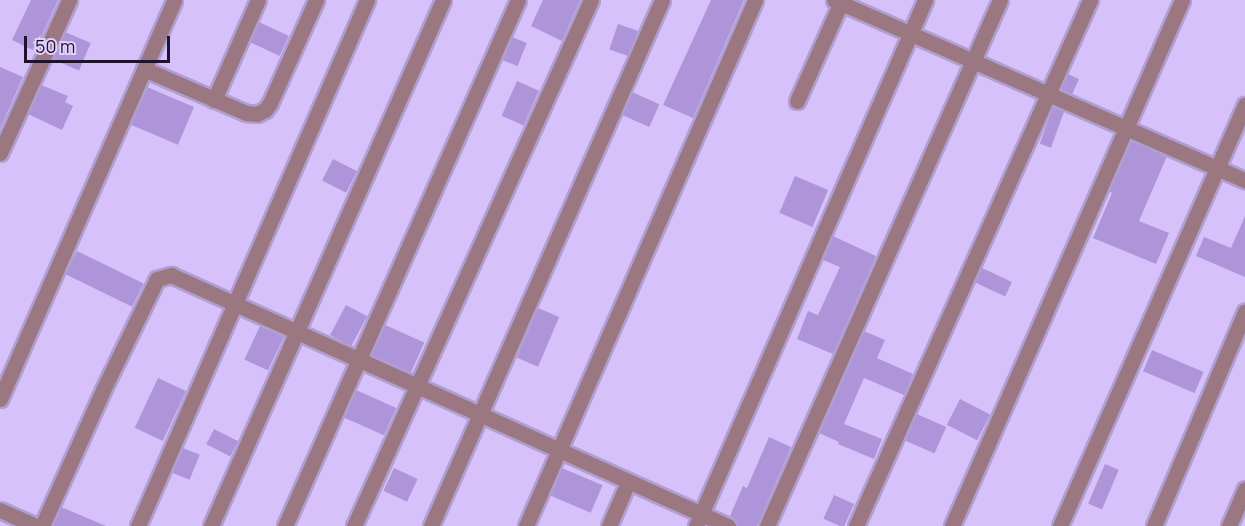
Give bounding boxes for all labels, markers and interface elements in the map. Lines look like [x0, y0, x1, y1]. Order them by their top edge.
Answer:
scale bar [27, 24, 172, 62]
text: 50 m [35, 34, 75, 58]

